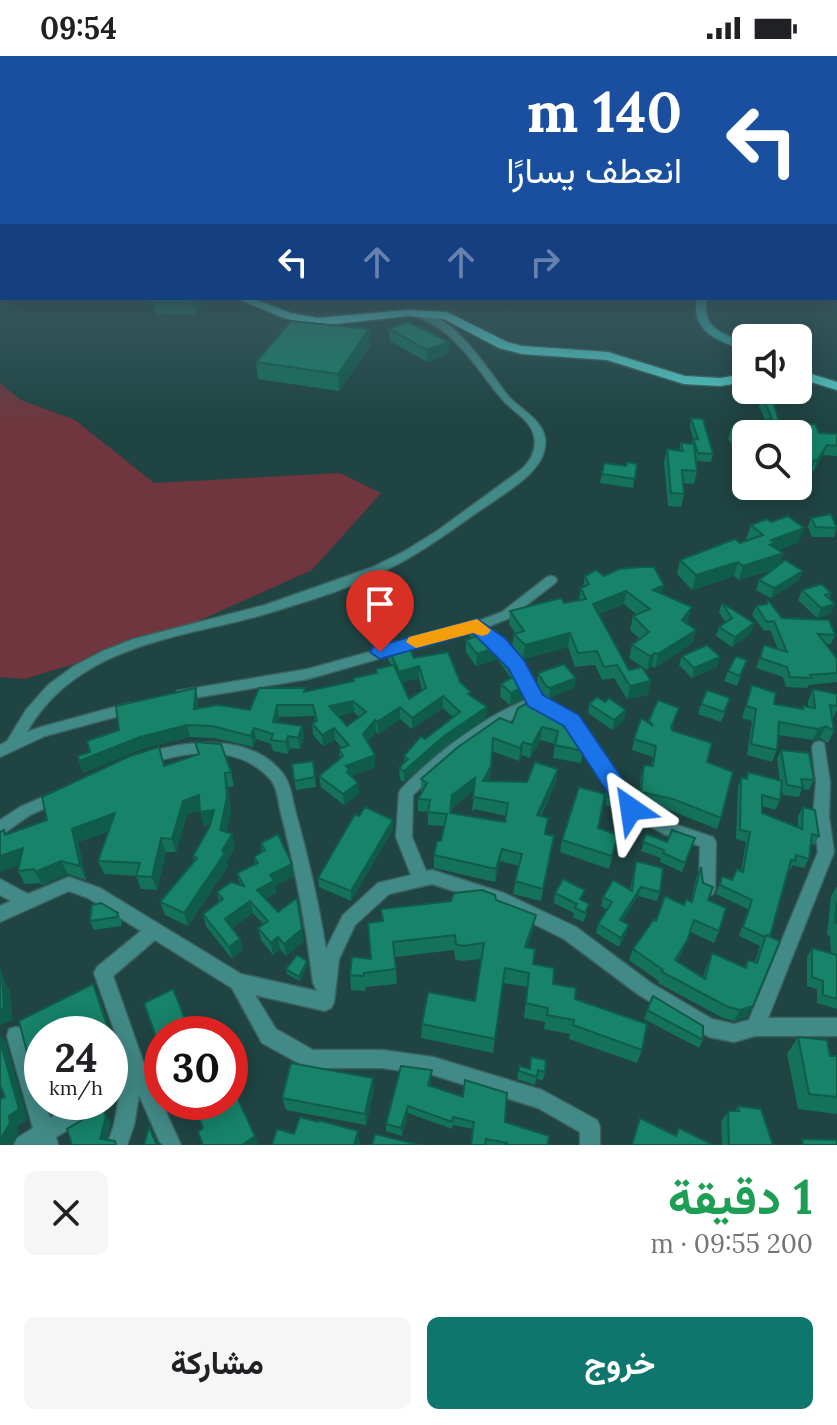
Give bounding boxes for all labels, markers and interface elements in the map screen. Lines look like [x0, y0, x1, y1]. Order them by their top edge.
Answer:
text: 09:54 [40, 9, 117, 47]
text: 140 m [527, 76, 682, 147]
icon: left [710, 88, 814, 192]
text: انعطف يسارًا [506, 147, 682, 193]
icon: left [271, 240, 315, 284]
icon: ahead [355, 240, 399, 284]
icon: ahead [439, 240, 483, 284]
icon: right [523, 240, 567, 284]
map controls [732, 324, 812, 500]
button: sound [732, 324, 812, 404]
button: search [732, 420, 812, 500]
pin [346, 570, 414, 652]
icon: arrive [358, 582, 402, 626]
position arrow [589, 767, 673, 851]
speed limit sign: 30 [144, 1016, 248, 1120]
text: 24 [54, 1032, 98, 1083]
text: km/h [49, 1075, 103, 1100]
text: 1 دقيقة [668, 1166, 813, 1227]
button: close [24, 1171, 108, 1255]
text: 200 m · 09:55 [650, 1227, 813, 1260]
button: مشاركة [24, 1317, 411, 1409]
button: خروج [427, 1317, 813, 1409]

